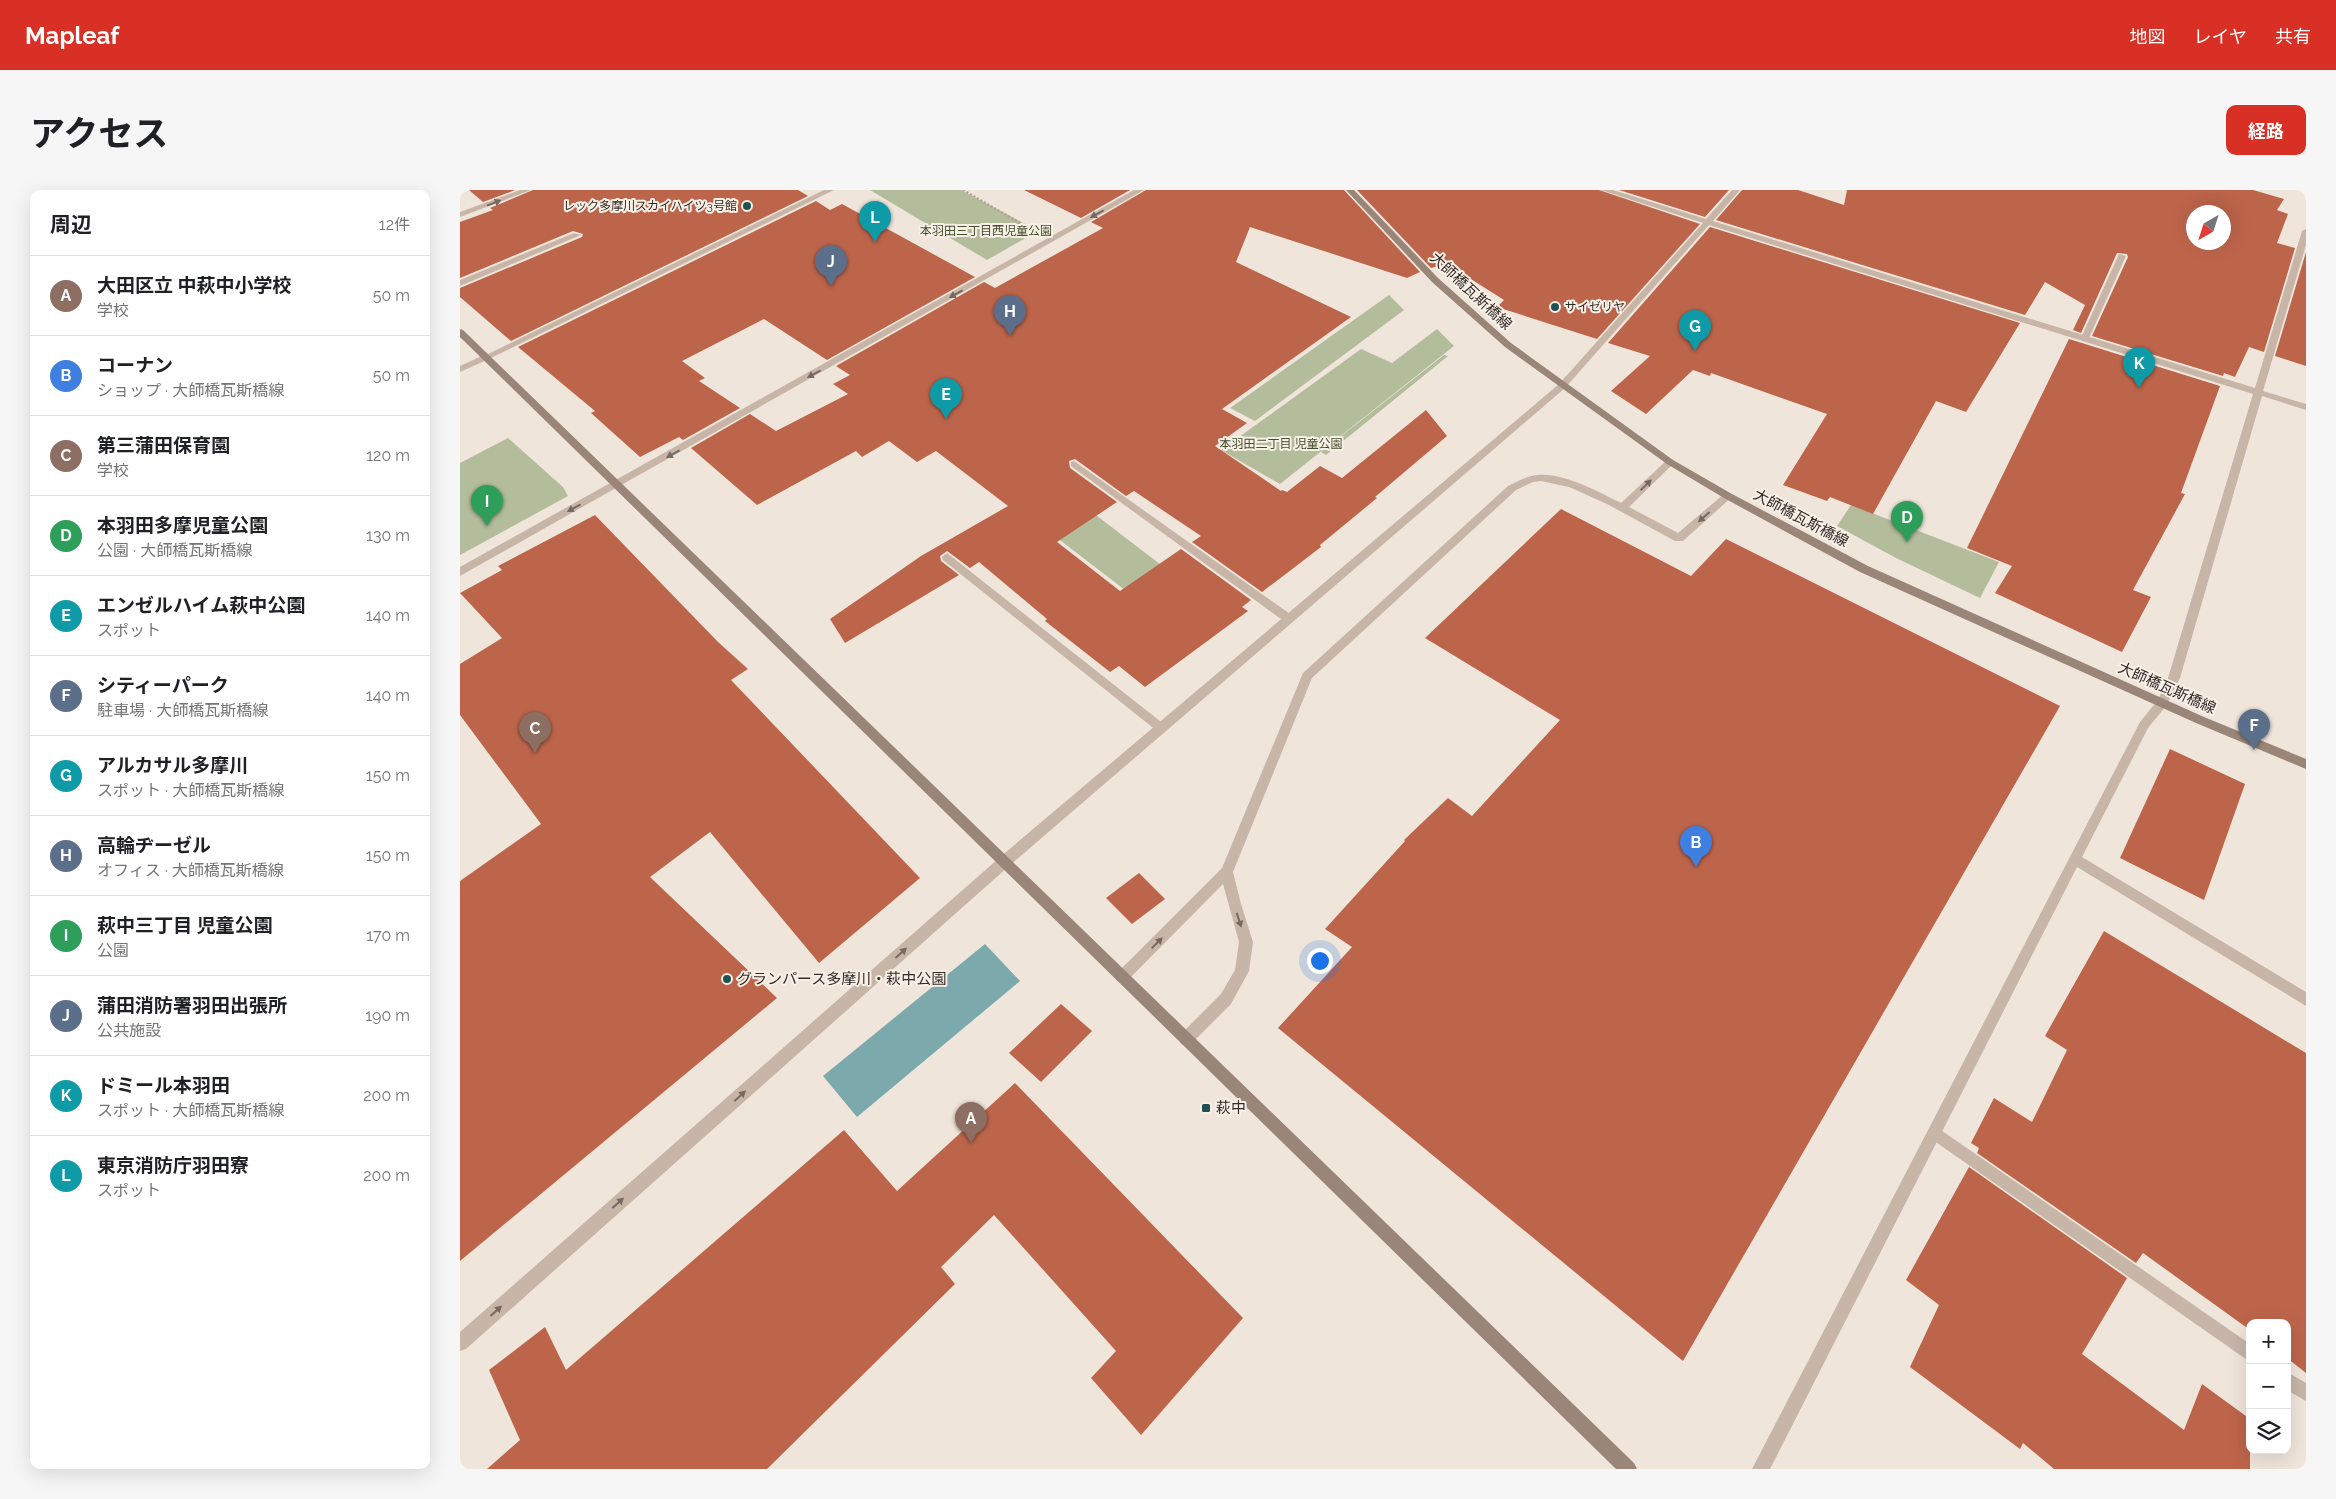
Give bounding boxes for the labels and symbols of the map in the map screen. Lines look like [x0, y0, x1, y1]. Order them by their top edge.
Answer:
one-way arrow [486, 199, 501, 206]
place label: レック多摩川スカイハイツ3号館 [563, 199, 737, 213]
marker: レック多摩川スカイハイツ3号館 [741, 200, 753, 212]
pin: L [859, 201, 891, 242]
north arrow [2186, 205, 2231, 250]
one-way arrow [1090, 210, 1104, 218]
park label: 本羽田三丁目西児童公園 [920, 224, 1052, 238]
pin: J [815, 245, 847, 286]
street label: 大師橋瓦斯橋線 [1426, 249, 1516, 333]
one-way arrow [948, 290, 963, 298]
pin: H [994, 295, 1026, 336]
place label: サイゼリヤ [1565, 300, 1625, 314]
marker: サイゼリヤ [1549, 301, 1561, 313]
pin: G [1679, 310, 1711, 351]
pin: K [2123, 347, 2155, 388]
one-way arrow [807, 370, 822, 378]
pin: E [930, 378, 962, 419]
park label: 本羽田二丁目 児童公園 [1219, 437, 1343, 451]
one-way arrow [665, 450, 680, 458]
one-way arrow [1639, 479, 1651, 491]
pin: I [471, 485, 503, 526]
street label: 大師橋瓦斯橋線 [1750, 485, 1852, 551]
pin: D [1891, 501, 1923, 542]
one-way arrow [567, 504, 581, 513]
one-way arrow [1698, 511, 1710, 523]
street label: 大師橋瓦斯橋線 [2115, 658, 2219, 718]
pin: F [2238, 709, 2270, 750]
pin: C [519, 712, 551, 753]
pin: B [1680, 826, 1712, 867]
one-way arrow [1236, 912, 1243, 927]
one-way arrow [1150, 937, 1162, 949]
one-way arrow [894, 947, 906, 959]
your location [1307, 948, 1333, 974]
place label: グランパース多摩川・萩中公園 [737, 970, 946, 988]
marker: グランパース多摩川・萩中公園 [721, 973, 733, 985]
one-way arrow [733, 1090, 746, 1101]
place label: 萩中 [1216, 1099, 1246, 1117]
pin: A [955, 1102, 987, 1143]
marker: 萩中 [1200, 1102, 1212, 1114]
one-way arrow [612, 1197, 624, 1209]
one-way arrow [490, 1305, 502, 1317]

